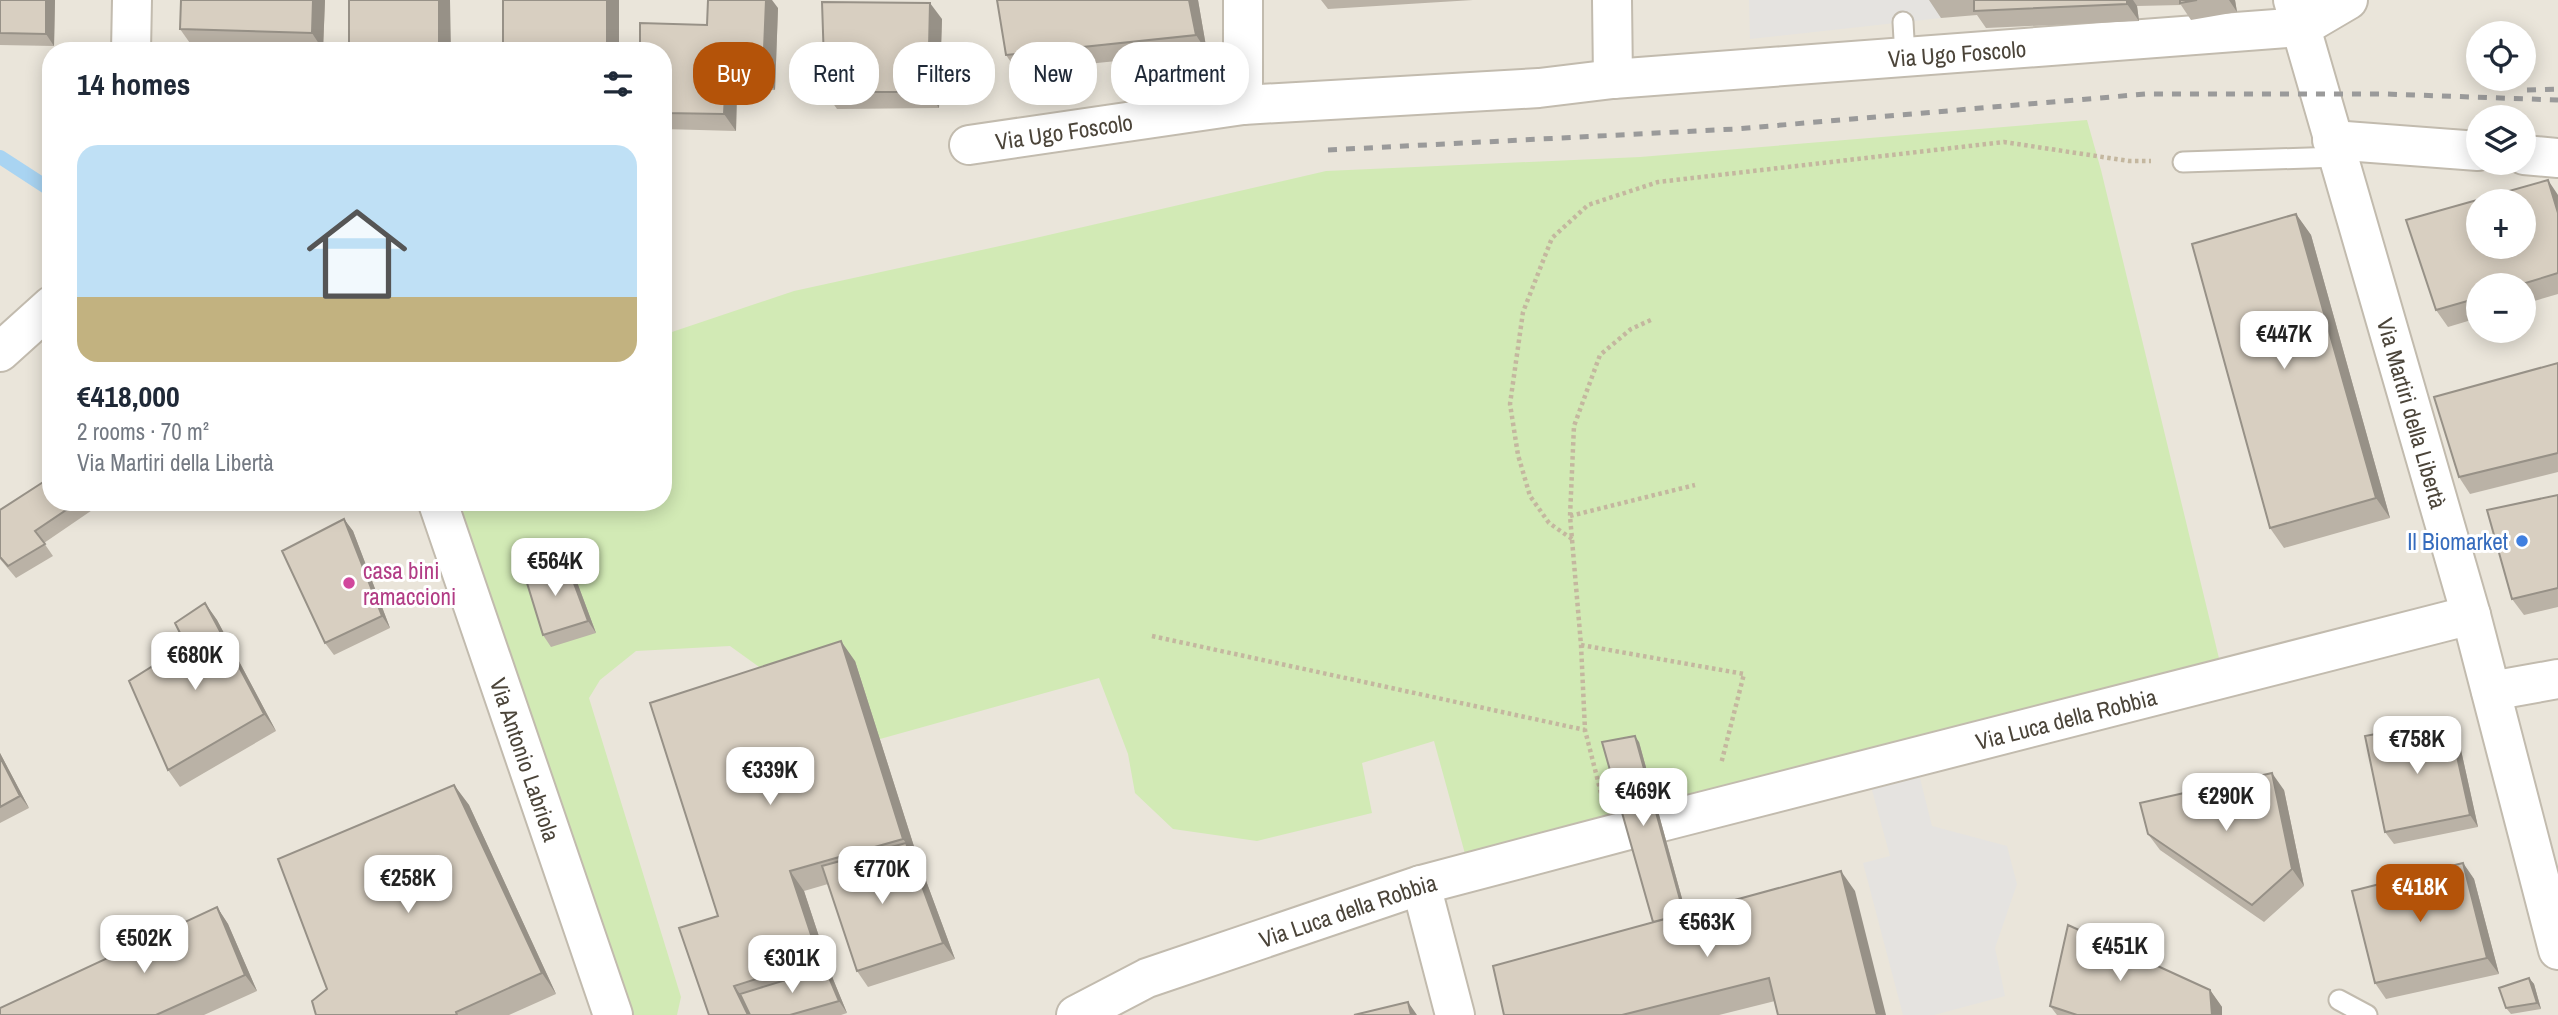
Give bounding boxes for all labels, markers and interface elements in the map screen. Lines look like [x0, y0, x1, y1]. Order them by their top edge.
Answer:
map controls [2466, 21, 2536, 343]
button: locate [2466, 21, 2536, 91]
street label: Via Ugo Foscolo [1887, 32, 2027, 74]
chip: Buy [693, 42, 775, 105]
chip: Rent [789, 42, 879, 105]
chip: Filters [893, 42, 995, 105]
chip: New [1009, 42, 1097, 105]
chip: Apartment [1111, 42, 1249, 105]
text: 14 homes [77, 64, 191, 104]
icon: filters [599, 65, 637, 103]
button: layers [2466, 105, 2536, 175]
street label: Via Ugo Foscolo [993, 106, 1135, 156]
button: + [2466, 189, 2536, 259]
icon: home [294, 191, 420, 317]
button: − [2466, 273, 2536, 343]
pin: €447K [2235, 312, 2333, 371]
street label: Via Martiri della Libertà [2370, 314, 2455, 512]
text: €447K [2256, 318, 2312, 349]
text: €418,000 [77, 376, 180, 416]
text: 2 rooms · 70 m² [77, 416, 209, 447]
text: Via Martiri della Libertà [77, 447, 274, 478]
place label: Il Biomarket [2407, 526, 2508, 557]
marker: Il Biomarket [2514, 533, 2530, 549]
pin: €564K [506, 538, 604, 598]
text: €564K [527, 545, 583, 576]
place label: casa bini ramaccioni [363, 555, 456, 612]
marker: casa bini ramaccioni [341, 575, 357, 591]
pin: €680K [146, 632, 244, 692]
text: €680K [167, 639, 223, 670]
street label: Via Antonio Labriola [483, 674, 568, 846]
street label: Via Luca della Robbia [1972, 680, 2160, 756]
pin: €758K [2368, 716, 2466, 776]
text: €758K [2389, 723, 2445, 754]
pin: €339K [721, 748, 819, 807]
text: €339K [742, 754, 798, 785]
pin: €469K [1594, 768, 1692, 828]
pin: €290K [2177, 774, 2275, 833]
text: €469K [1615, 775, 1671, 806]
text: €290K [2198, 780, 2254, 811]
pin: €770K [833, 846, 931, 906]
text: €770K [854, 853, 910, 884]
pin: €258K [359, 856, 457, 915]
text: €258K [380, 862, 436, 893]
pin: €418K [2371, 864, 2469, 924]
street label: Via Luca della Robbia [1255, 866, 1440, 954]
text: €418K [2392, 871, 2448, 902]
pin: €563K [1658, 900, 1756, 959]
text: €563K [1679, 906, 1735, 937]
pin: €502K [95, 916, 193, 975]
text: €502K [116, 922, 172, 953]
pin: €451K [2071, 923, 2169, 983]
text: €451K [2092, 930, 2148, 961]
pin: €301K [743, 936, 841, 995]
text: €301K [764, 942, 820, 973]

